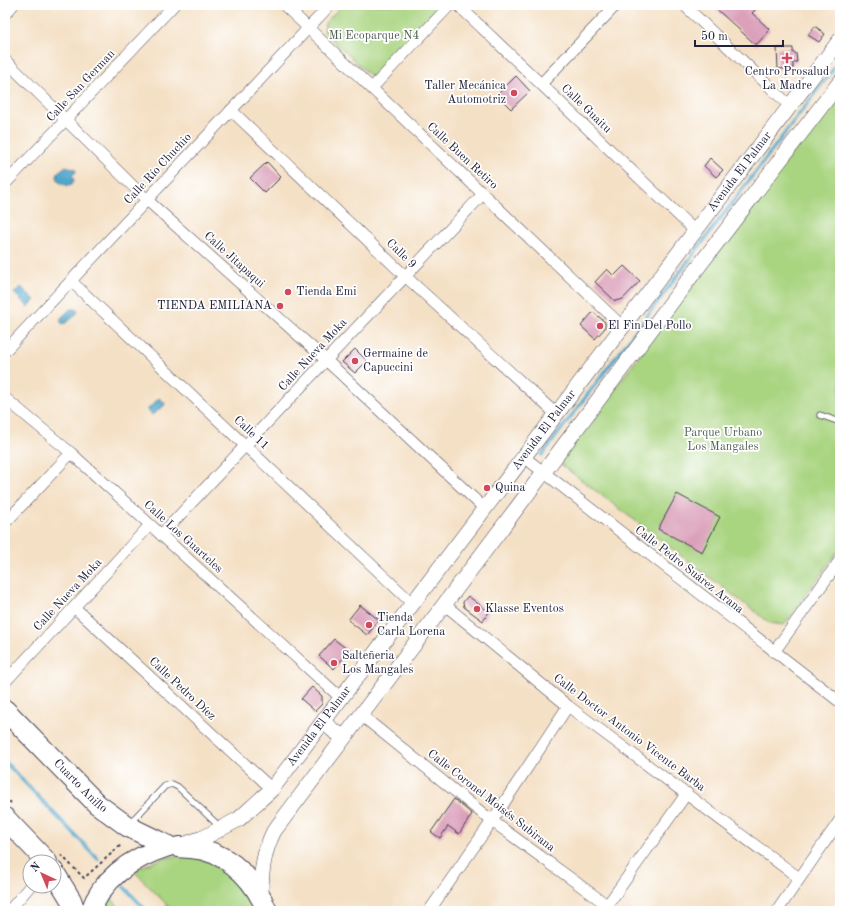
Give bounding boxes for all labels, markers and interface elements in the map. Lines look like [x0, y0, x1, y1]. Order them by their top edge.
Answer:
scale bar [695, 22, 783, 48]
park label: Mi Ecoparque N4 [329, 30, 419, 42]
text: 50 m [701, 30, 728, 43]
street label: Calle San German [45, 47, 118, 124]
marker: Centro Prosalud La Madre [781, 52, 793, 64]
place label: Centro Prosalud La Madre [745, 66, 829, 92]
place label: Taller Mecánica Automotriz [424, 80, 506, 106]
street label: Calle Guaitu [559, 82, 614, 136]
marker: Taller Mecánica Automotriz [509, 88, 519, 98]
street label: Calle Buen Retiro [424, 120, 500, 192]
street label: Avenida El Palmar [706, 130, 774, 214]
street label: Calle Río Chuchio [122, 131, 194, 207]
street label: Calle Jitapaqui [201, 230, 267, 290]
street label: Calle 9 [384, 237, 418, 271]
place label: Tienda Emi [296, 286, 356, 298]
marker: Tienda Emi [283, 287, 293, 297]
place label: TIENDA EMILIANA [157, 300, 272, 312]
marker: TIENDA EMILIANA [275, 301, 285, 311]
street label: Calle Nueva Moka [277, 317, 349, 393]
place label: El Fin Del Pollo [608, 320, 692, 332]
marker: El Fin Del Pollo [595, 321, 605, 331]
place label: Germaine de Capuccini [363, 348, 428, 374]
marker: Germaine de Capuccini [350, 356, 360, 366]
street label: Avenida El Palmar [510, 388, 578, 472]
street label: Calle 11 [231, 414, 271, 452]
park label: Parque Urbano Los Mangales [684, 427, 762, 453]
place label: Quina [495, 482, 526, 494]
marker: Quina [482, 483, 492, 493]
street label: Calle Los Guarteles [141, 499, 225, 575]
street label: Calle Pedro Suárez Arana [632, 524, 746, 616]
street label: Calle Nueva Moka [32, 557, 104, 633]
place label: Klasse Eventos [485, 603, 564, 615]
marker: Klasse Eventos [472, 604, 482, 614]
place label: Tienda Carla Lorena [377, 612, 445, 638]
marker: Tienda Carla Lorena [364, 620, 374, 630]
place label: Salteñeria Los Mangales [342, 650, 413, 676]
street label: Calle Pedro Díez [146, 655, 218, 723]
marker: Salteñeria Los Mangales [329, 658, 339, 668]
street label: Calle Doctor Antonio Vicente Barba [551, 672, 707, 794]
street label: Avenida El Palmar [285, 684, 354, 769]
street label: Calle Coronel Moisés Subirana [425, 748, 557, 854]
street label: Cuarto Anillo [51, 757, 109, 815]
north arrow [22, 854, 62, 894]
text: N [29, 861, 43, 875]

